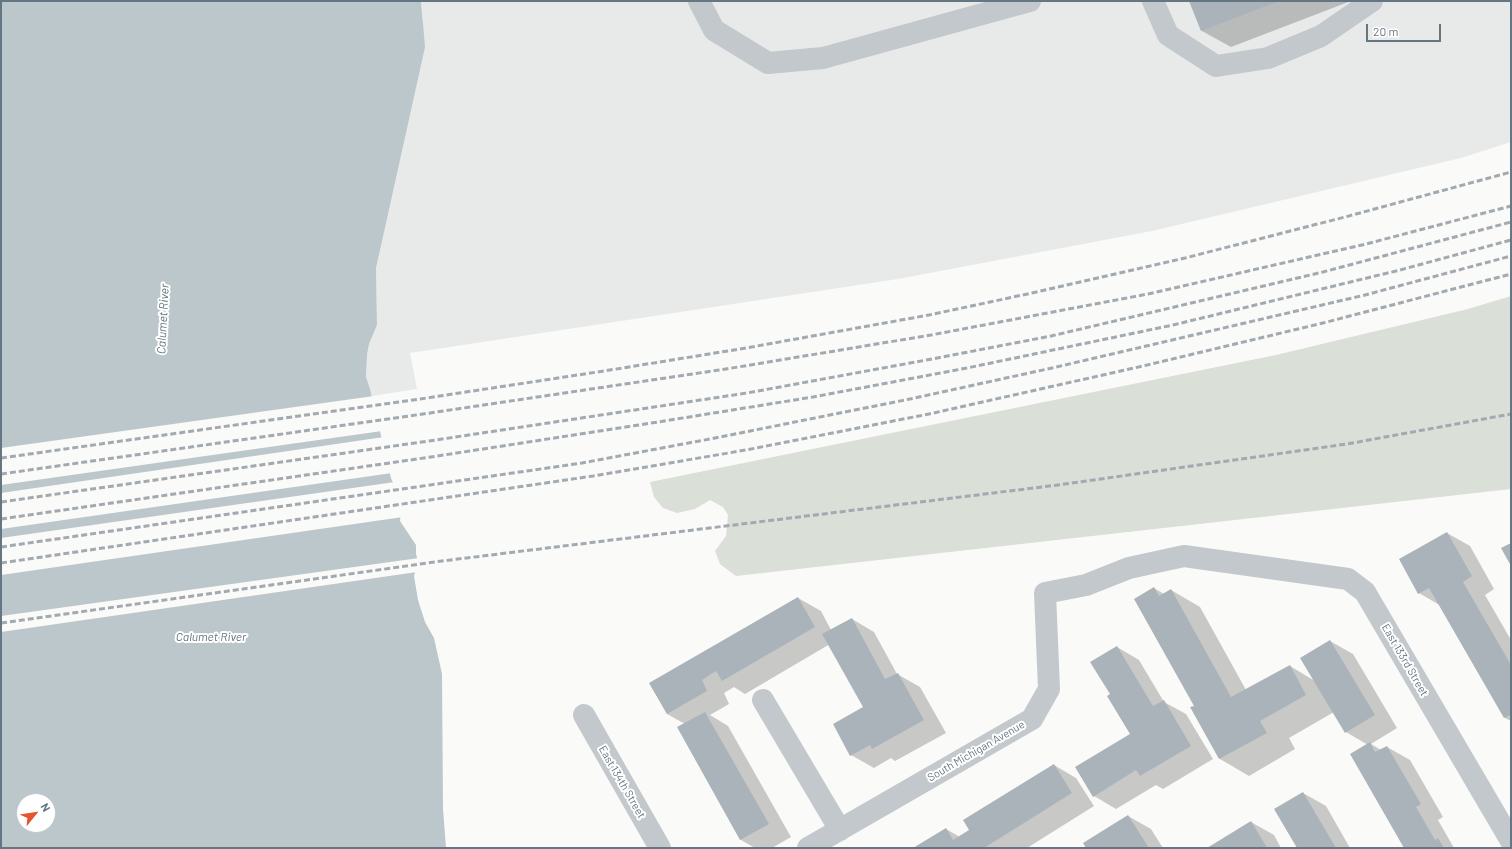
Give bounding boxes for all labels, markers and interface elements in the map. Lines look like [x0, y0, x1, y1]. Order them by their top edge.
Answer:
scale bar [1368, 16, 1443, 42]
text: 20 m [1373, 24, 1399, 38]
water label: Calumet River [154, 284, 172, 354]
street label: East 133rd Street [1379, 622, 1431, 698]
water label: Calumet River [176, 630, 246, 644]
street label: South Michigan Avenue [925, 718, 1027, 784]
street label: East 134th Street [596, 743, 648, 821]
north arrow [16, 793, 56, 833]
text: N [38, 801, 53, 814]

